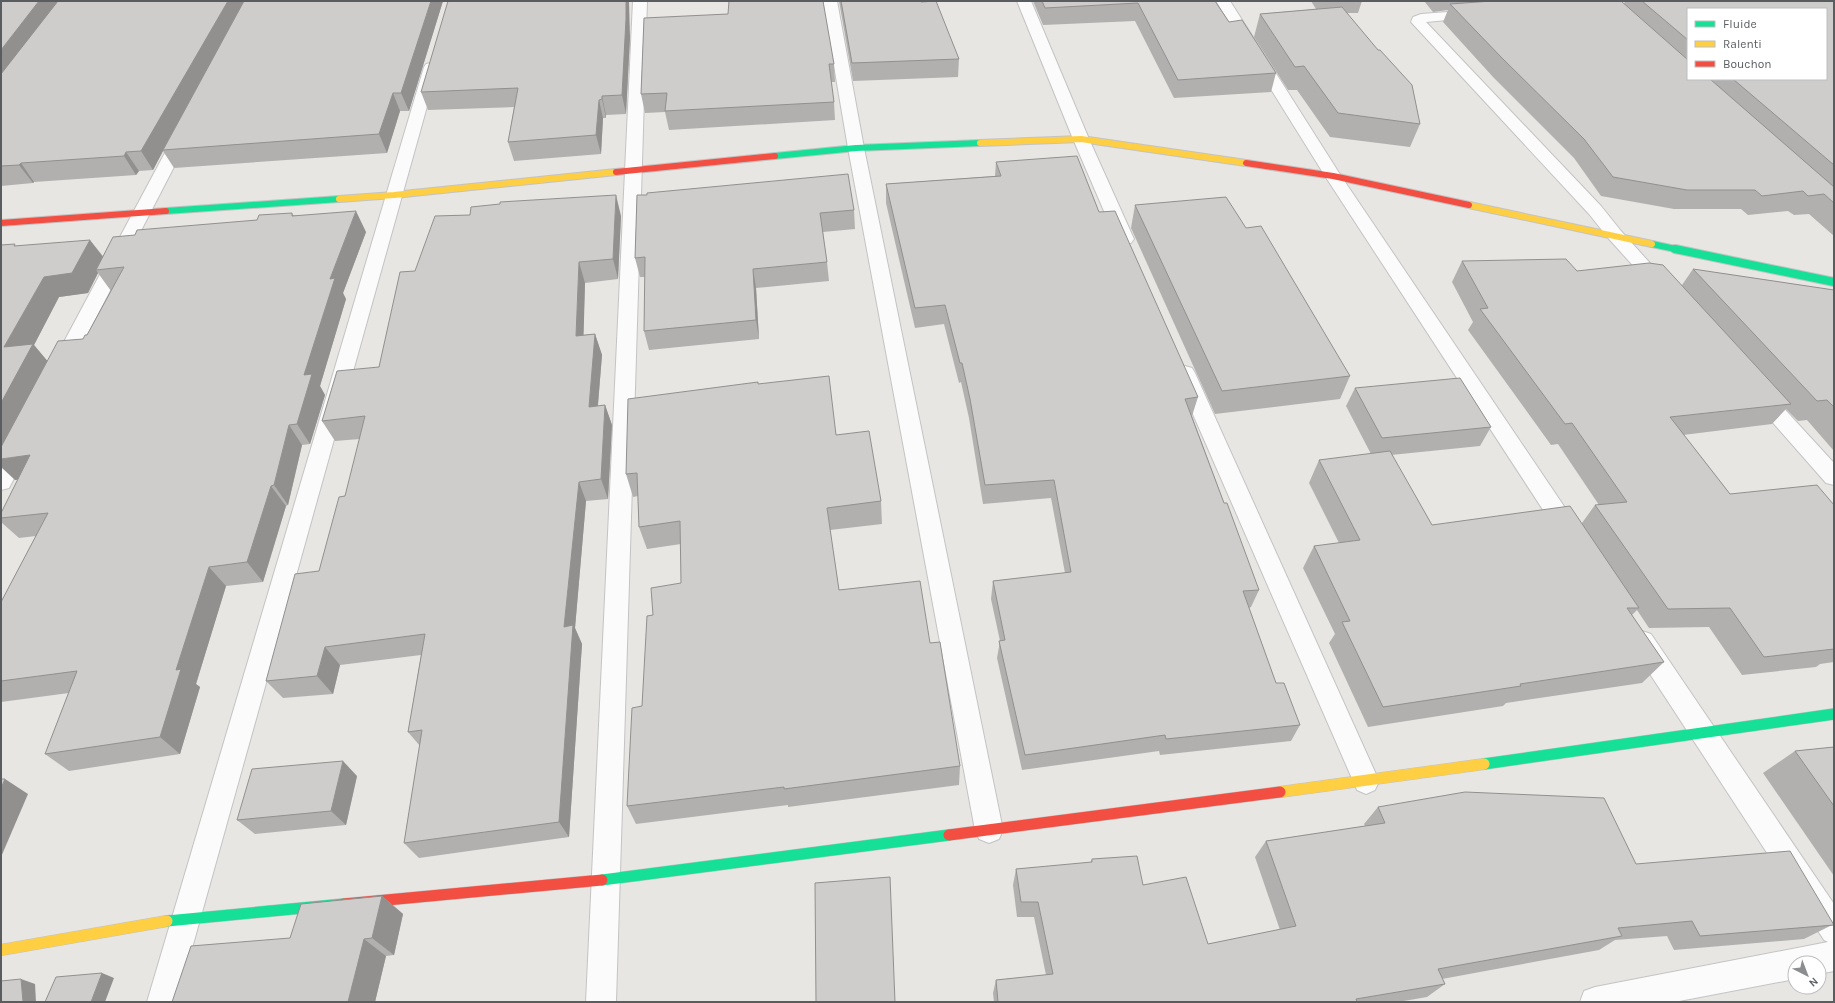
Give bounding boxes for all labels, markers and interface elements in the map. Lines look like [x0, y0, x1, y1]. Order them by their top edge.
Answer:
legend [1687, 8, 1827, 80]
text: Fluide [1723, 17, 1757, 31]
text: Ralenti [1723, 37, 1762, 51]
text: Bouchon [1723, 57, 1772, 71]
north arrow [1787, 955, 1827, 995]
text: N [1806, 975, 1821, 990]

